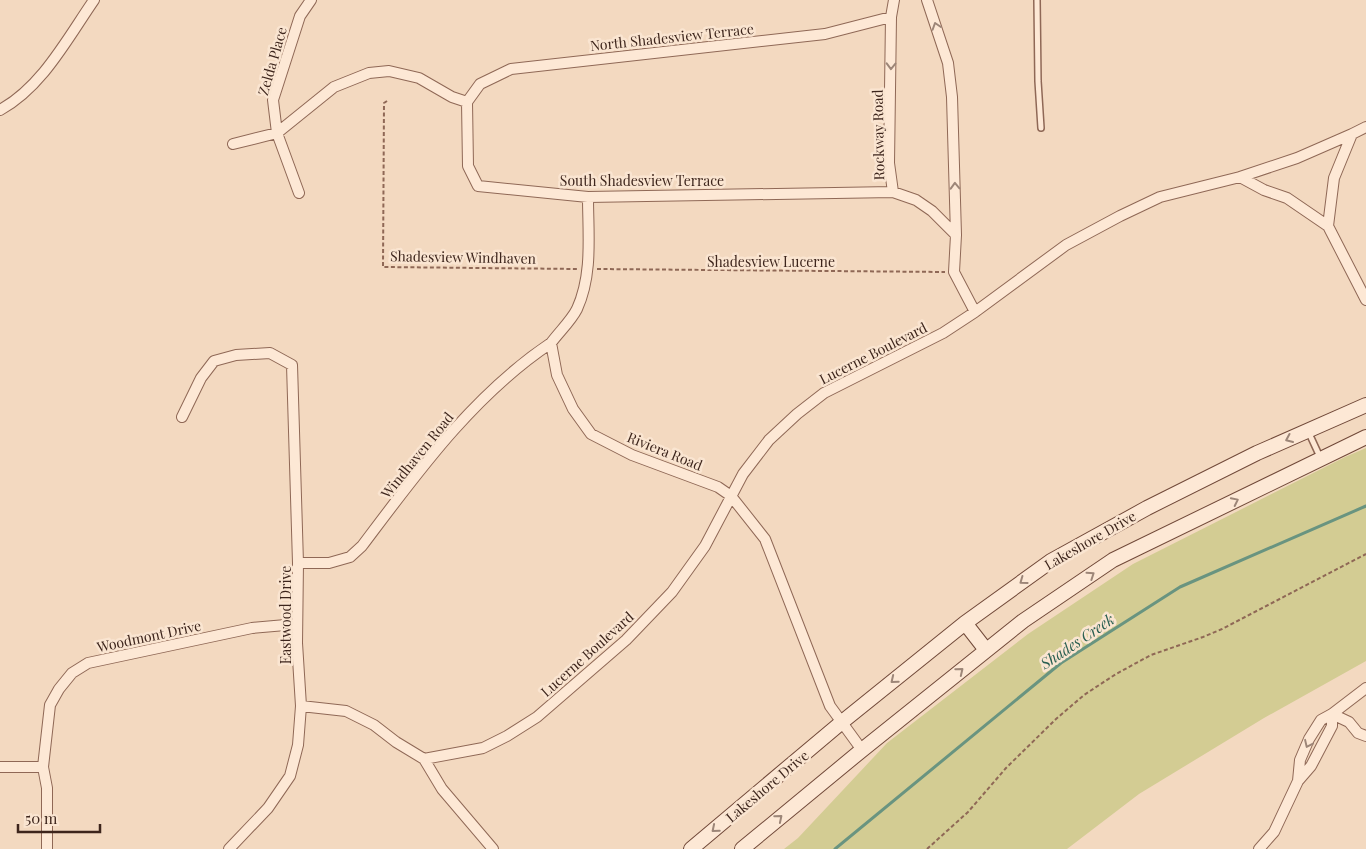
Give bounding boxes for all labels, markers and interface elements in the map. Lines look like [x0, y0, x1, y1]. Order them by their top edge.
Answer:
street label: North Shadesview Terrace [589, 19, 755, 55]
one-way arrow [932, 22, 942, 31]
street label: Zelda Place [253, 24, 291, 98]
one-way arrow [885, 62, 896, 70]
street label: Rockway Road [868, 89, 888, 181]
street label: South Shadesview Terrace [560, 171, 724, 190]
one-way arrow [949, 182, 960, 190]
street label: Shadesview Windhaven [390, 246, 537, 268]
street label: Shadesview Lucerne [707, 252, 835, 271]
street label: Lucerne Boulevard [816, 318, 930, 388]
street label: Windhaven Road [376, 408, 458, 503]
street label: Riviera Road [625, 427, 705, 475]
one-way arrow [1285, 432, 1294, 443]
one-way arrow [1230, 497, 1239, 507]
street label: Lakeshore Drive [1041, 506, 1139, 574]
street label: Eastwood Drive [276, 566, 295, 664]
one-way arrow [1085, 572, 1094, 581]
one-way arrow [1019, 575, 1029, 584]
street label: Lucerne Boulevard [537, 607, 637, 701]
water label: Shades Creek [1035, 609, 1118, 674]
street label: Woodmont Drive [94, 616, 203, 657]
one-way arrow [954, 668, 963, 677]
one-way arrow [891, 675, 900, 683]
one-way arrow [1303, 739, 1314, 748]
street label: Lakeshore Drive [722, 746, 812, 826]
scale bar [18, 802, 100, 834]
text: 50 m [25, 808, 58, 828]
one-way arrow [774, 815, 783, 824]
one-way arrow [712, 823, 721, 832]

